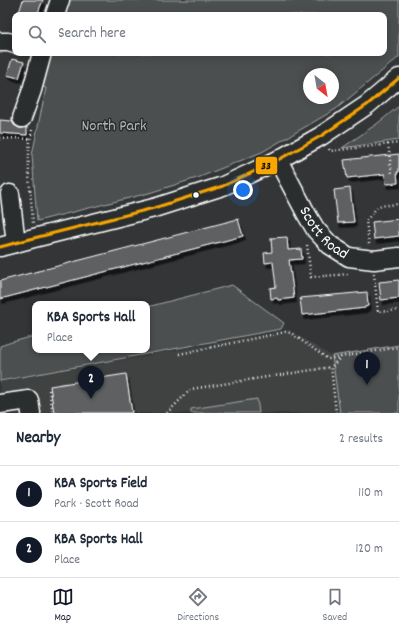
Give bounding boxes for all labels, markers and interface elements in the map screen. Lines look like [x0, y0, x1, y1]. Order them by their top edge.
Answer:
search box [12, 12, 387, 56]
icon: search [26, 23, 48, 45]
text: Search here [58, 23, 126, 45]
north arrow [303, 68, 339, 104]
park label: North Park [81, 115, 147, 138]
line badge: 33 [255, 156, 278, 175]
text: 33 [261, 159, 271, 175]
your location [233, 180, 253, 200]
unlabelled marker [191, 190, 201, 200]
street label: Scott Road [293, 202, 353, 265]
popup [32, 301, 150, 353]
text: KBA Sports Hall [47, 307, 135, 329]
text: Place [47, 329, 73, 348]
pin: 1 [354, 352, 380, 385]
pin: 2 [78, 366, 104, 399]
text: Nearby [16, 427, 60, 451]
text: 2 results [339, 430, 383, 449]
text: KBA Sports Field [54, 473, 147, 495]
text: 1 [28, 484, 30, 503]
text: 110 m [358, 484, 383, 503]
text: Park · Scott Road [54, 495, 139, 514]
text: KBA Sports Hall [54, 529, 143, 551]
text: 2 [26, 540, 32, 559]
text: 120 m [355, 540, 383, 559]
text: Place [54, 551, 80, 570]
tab: Map [52, 586, 74, 626]
tab: Directions [177, 586, 219, 626]
tab: Saved [323, 586, 347, 626]

